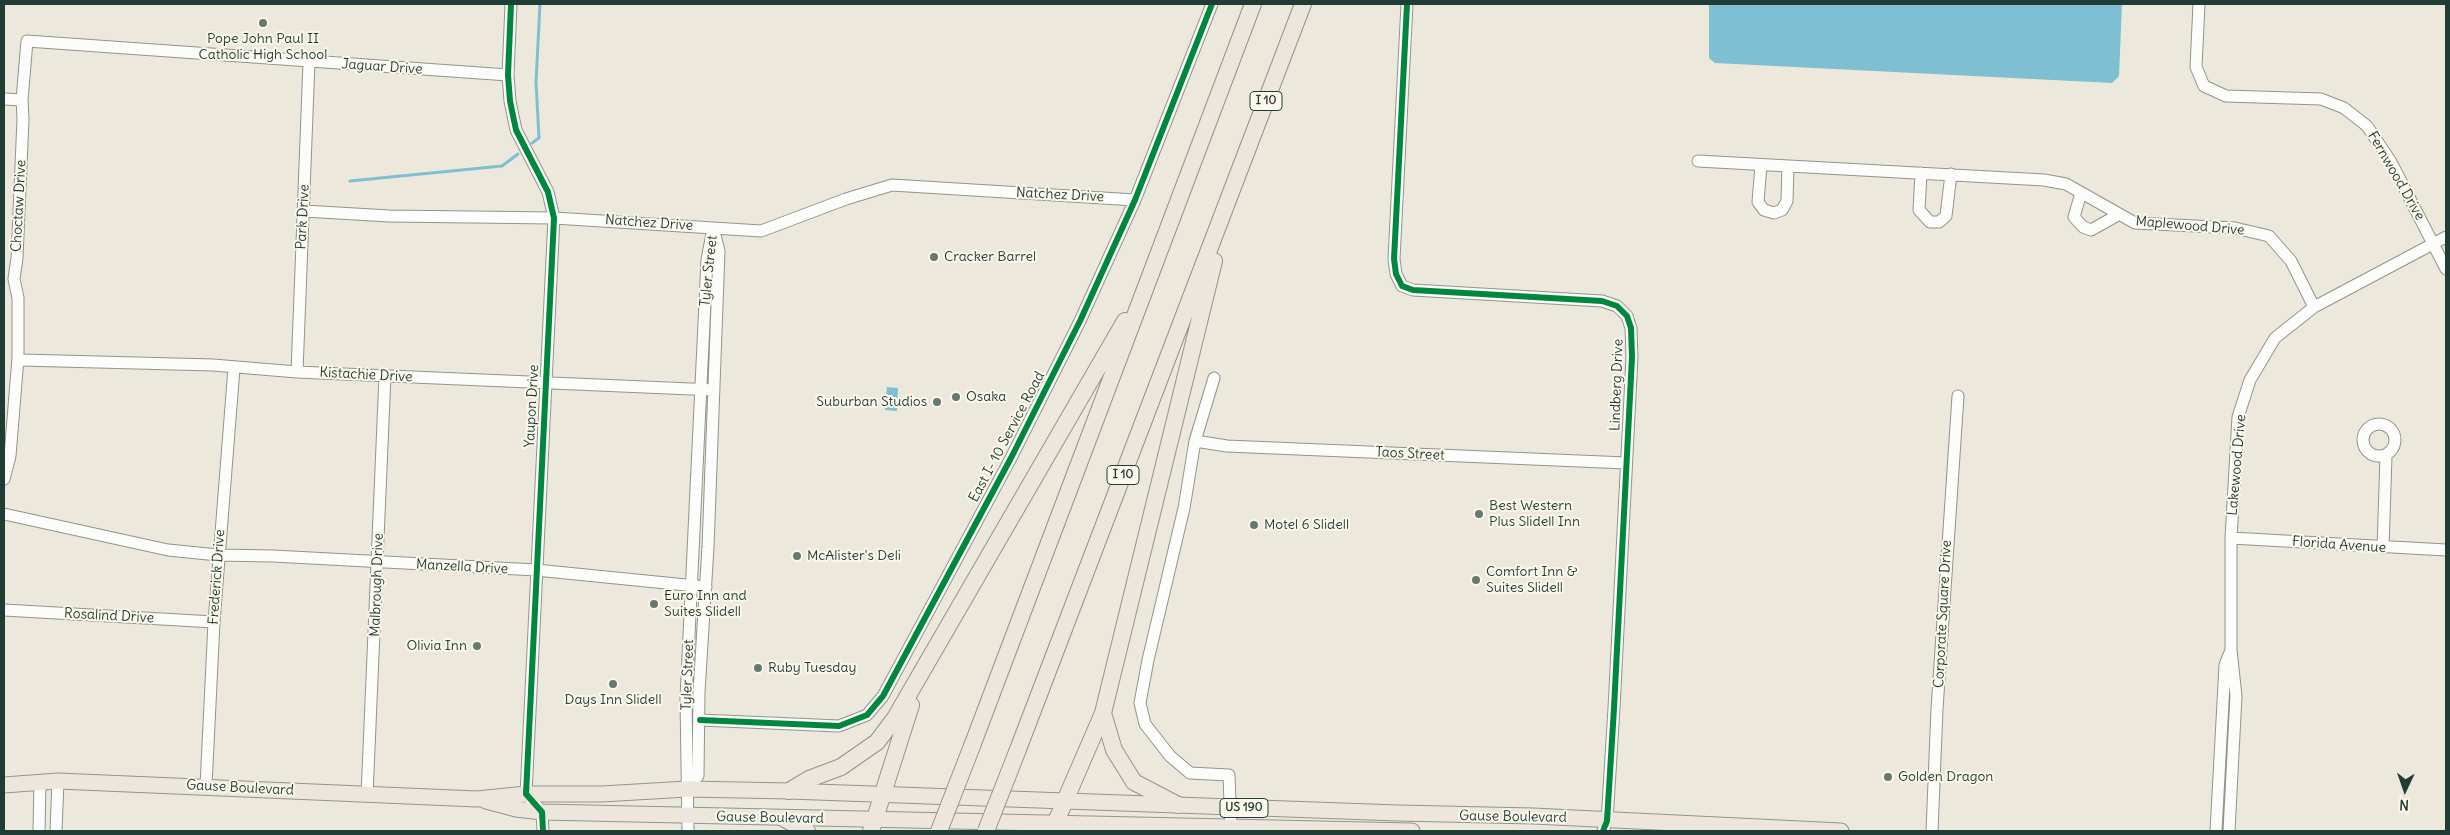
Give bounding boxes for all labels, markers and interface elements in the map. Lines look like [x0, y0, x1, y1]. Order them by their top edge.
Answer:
marker: Pope John Paul II Catholic High School [257, 17, 269, 29]
place label: Pope John Paul II Catholic High School [199, 31, 327, 64]
street label: Jaguar Drive [341, 56, 423, 78]
road number: I 10 [1250, 92, 1282, 110]
street label: Fernwood Drive [2364, 129, 2428, 223]
street label: Choctaw Drive [8, 159, 30, 253]
street label: Park Drive [293, 184, 313, 250]
street label: Natchez Drive [1016, 184, 1104, 206]
street label: Natchez Drive [604, 212, 694, 234]
street label: Maplewood Drive [2135, 213, 2245, 239]
street label: Tyler Street [697, 235, 721, 307]
place label: Cracker Barrel [944, 249, 1036, 265]
marker: Cracker Barrel [928, 251, 940, 263]
street label: Lindberg Drive [1607, 339, 1627, 431]
street label: Kistachie Drive [319, 364, 413, 386]
street label: Yaupon Drive [521, 364, 543, 448]
street label: East I- 10 Service Road [966, 369, 1048, 505]
place label: Osaka [966, 389, 1006, 405]
marker: Osaka [950, 391, 962, 403]
place label: Suburban Studios [816, 394, 927, 410]
marker: Suburban Studios [931, 396, 943, 408]
street label: Lakewood Drive [2224, 414, 2250, 516]
street label: Taos Street [1375, 444, 1445, 464]
road number: I 10 [1107, 466, 1139, 484]
place label: Best Western Plus Slidell Inn [1489, 498, 1580, 530]
marker: Best Western Plus Slidell Inn [1473, 508, 1485, 520]
place label: Motel 6 Slidell [1264, 517, 1349, 533]
marker: Motel 6 Slidell [1248, 519, 1260, 531]
street label: Frederick Drive [205, 529, 229, 625]
street label: Malbrough Drive [367, 533, 387, 637]
street label: Florida Avenue [2291, 533, 2387, 557]
street label: Corporate Square Drive [1931, 539, 1955, 689]
place label: McAlister's Deli [807, 548, 901, 564]
marker: McAlister's Deli [791, 550, 803, 562]
street label: Manzella Drive [416, 556, 508, 578]
place label: Comfort Inn & Suites Slidell [1486, 564, 1577, 596]
marker: Comfort Inn & Suites Slidell [1470, 574, 1482, 586]
place label: Euro Inn and Suites Slidell [664, 588, 747, 620]
marker: Euro Inn and Suites Slidell [648, 598, 660, 610]
street label: Rosalind Drive [64, 605, 154, 627]
place label: Olivia Inn [406, 638, 467, 654]
street label: Tyler Street [678, 639, 698, 711]
marker: Olivia Inn [471, 640, 483, 652]
place label: Ruby Tuesday [768, 660, 856, 676]
marker: Ruby Tuesday [752, 662, 764, 674]
marker: Days Inn Slidell [607, 678, 619, 690]
place label: Days Inn Slidell [564, 692, 662, 708]
north arrow [2380, 765, 2430, 815]
place label: Golden Dragon [1898, 769, 1993, 785]
marker: Golden Dragon [1882, 771, 1894, 783]
street label: Gause Boulevard [186, 777, 294, 799]
text: N [2399, 796, 2410, 814]
road number: US 190 [1220, 798, 1268, 818]
street label: Gause Boulevard [1459, 808, 1567, 826]
street label: Gause Boulevard [716, 809, 824, 827]

